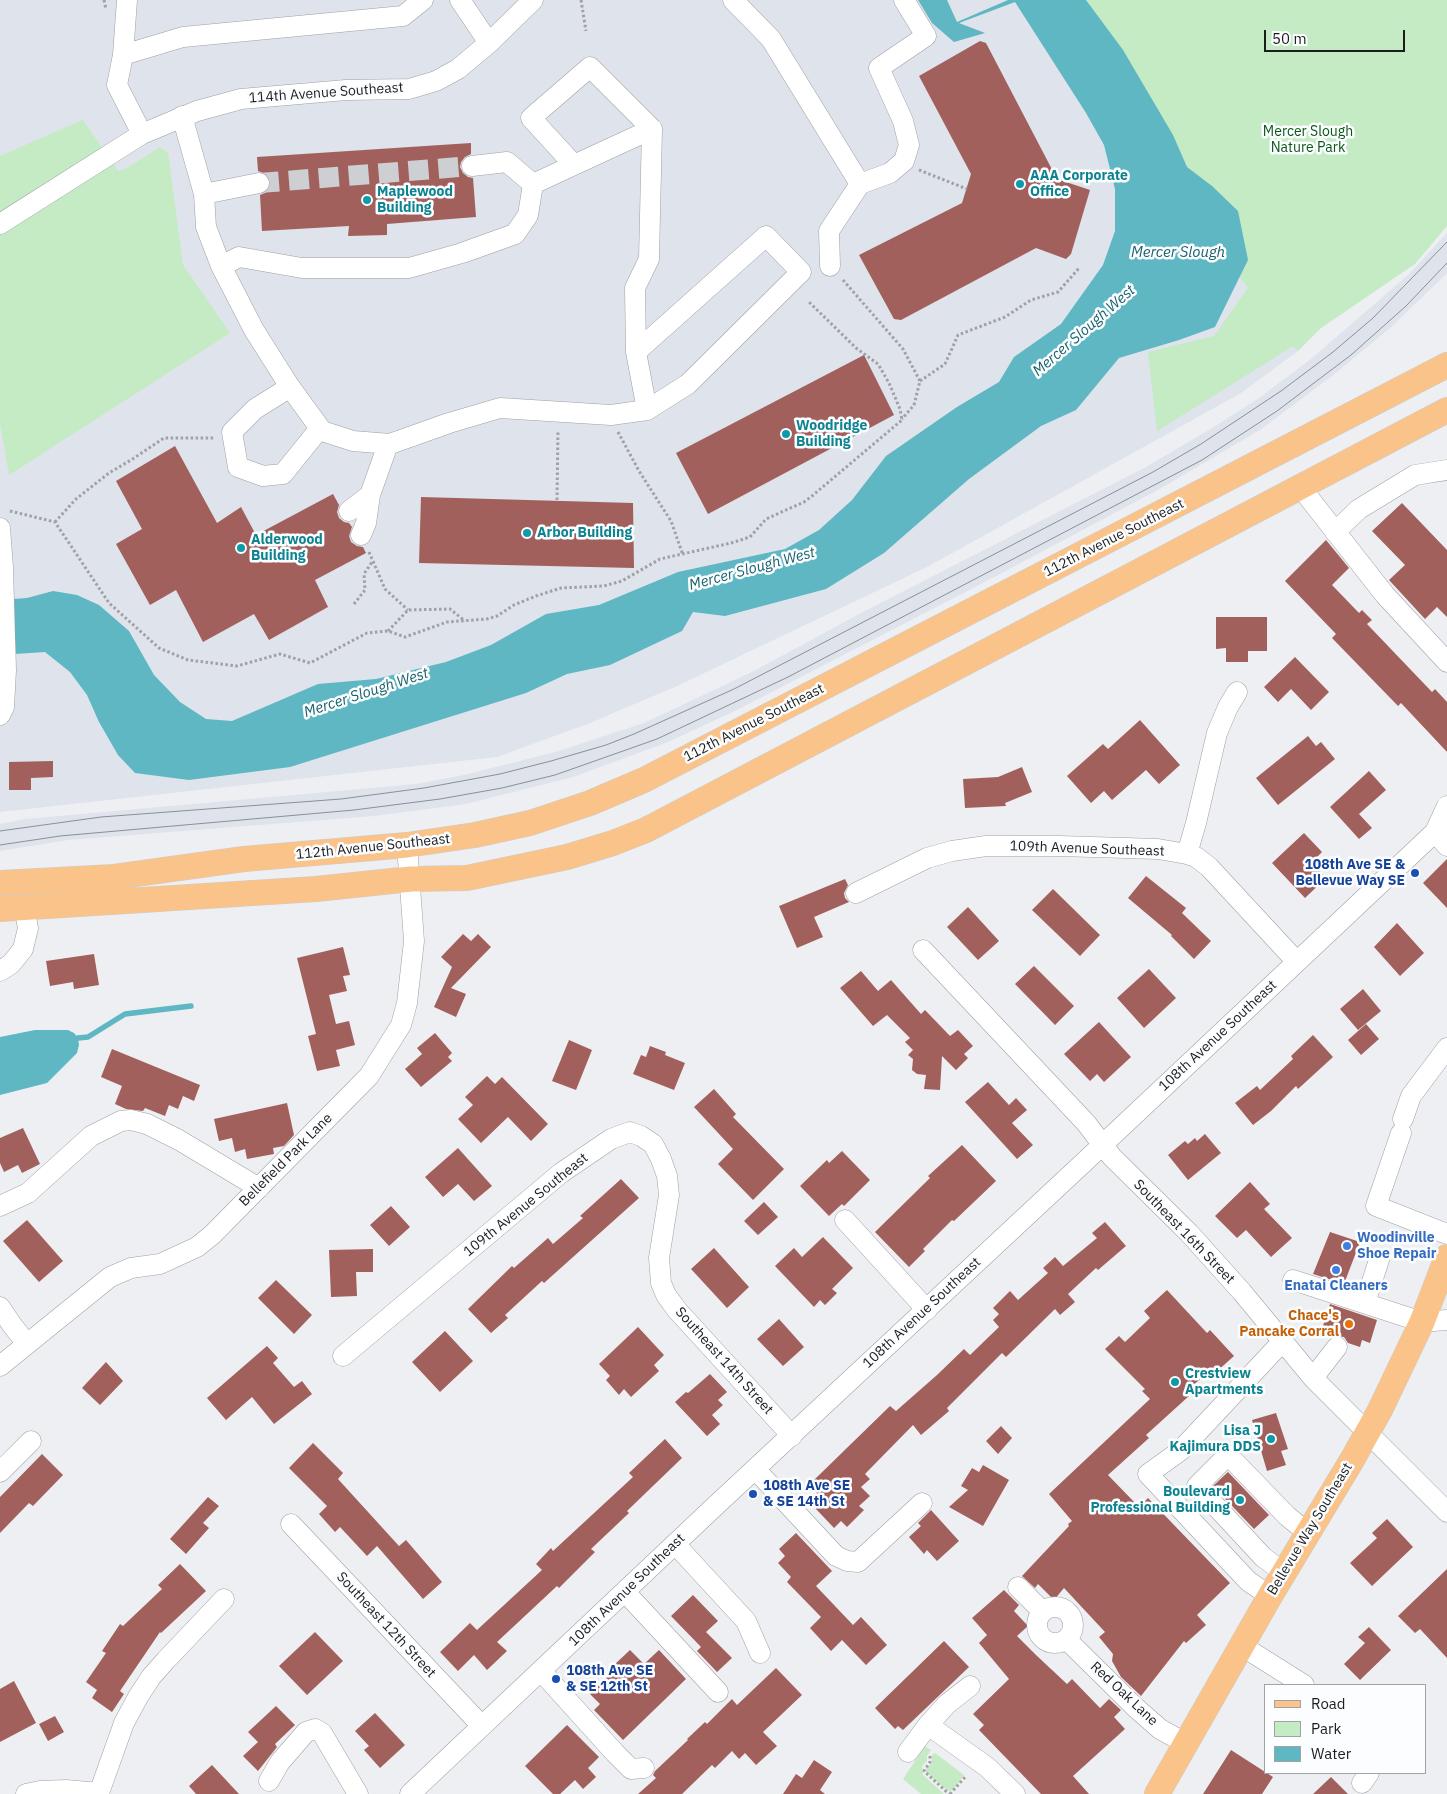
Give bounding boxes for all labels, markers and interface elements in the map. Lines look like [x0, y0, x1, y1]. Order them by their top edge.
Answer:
scale bar [1267, 20, 1408, 52]
text: 50 m [1272, 29, 1307, 48]
street label: 114th Avenue Southeast [248, 79, 404, 107]
park label: Mercer Slough Nature Park [1263, 124, 1353, 156]
place label: AAA Corporate Office [1030, 168, 1128, 200]
marker: AAA Corporate Office [1014, 178, 1026, 190]
place label: Maplewood Building [377, 184, 453, 216]
marker: Maplewood Building [361, 194, 373, 206]
water label: Mercer Slough [1131, 244, 1225, 262]
water label: Mercer Slough West [1029, 282, 1139, 380]
place label: Woodridge Building [796, 418, 867, 451]
marker: Woodridge Building [780, 428, 792, 440]
street label: 112th Avenue Southeast [1041, 495, 1187, 581]
place label: Arbor Building [537, 525, 632, 541]
marker: Arbor Building [521, 527, 533, 539]
place label: Alderwood Building [251, 532, 323, 564]
marker: Alderwood Building [235, 542, 247, 554]
water label: Mercer Slough West [687, 544, 817, 594]
water label: Mercer Slough West [302, 664, 430, 722]
street label: 112th Avenue Southeast [681, 680, 827, 766]
street label: 112th Avenue Southeast [295, 831, 451, 863]
street label: 109th Avenue Southeast [1009, 838, 1165, 860]
place label: 108th Ave SE & Bellevue Way SE [1296, 857, 1405, 890]
marker: 108th Ave SE & Bellevue Way SE [1409, 867, 1421, 879]
street label: 108th Avenue Southeast [1156, 977, 1280, 1095]
street label: Bellefield Park Lane [236, 1110, 336, 1210]
street label: 109th Avenue Southeast [460, 1150, 592, 1260]
street label: Southeast 16th Street [1130, 1176, 1238, 1288]
place label: Woodinville Shoe Repair [1357, 1230, 1436, 1262]
marker: Woodinville Shoe Repair [1341, 1240, 1353, 1252]
street label: 108th Avenue Southeast [860, 1254, 984, 1372]
marker: Enatai Cleaners [1330, 1264, 1342, 1276]
place label: Enatai Cleaners [1284, 1278, 1388, 1294]
street label: Southeast 14th Street [671, 1304, 777, 1418]
place label: Chace's Pancake Corral [1239, 1308, 1339, 1340]
marker: Chace's Pancake Corral [1343, 1318, 1355, 1330]
place label: Crestview Apartments [1185, 1366, 1263, 1398]
marker: Crestview Apartments [1169, 1376, 1181, 1388]
place label: Lisa J Kajimura DDS [1170, 1423, 1261, 1455]
marker: Lisa J Kajimura DDS [1265, 1433, 1277, 1445]
street label: Bellevue Way Southeast [1264, 1460, 1356, 1598]
place label: 108th Ave SE & SE 14th St [763, 1478, 850, 1510]
place label: Boulevard Professional Building [1090, 1484, 1230, 1516]
marker: 108th Ave SE & SE 14th St [747, 1488, 759, 1500]
marker: Boulevard Professional Building [1234, 1494, 1246, 1506]
street label: 108th Avenue Southeast [565, 1530, 689, 1650]
street label: Southeast 12th Street [333, 1569, 439, 1681]
street label: Red Oak Lane [1087, 1659, 1161, 1729]
place label: 108th Ave SE & SE 12th St [566, 1663, 653, 1695]
marker: 108th Ave SE & SE 12th St [550, 1673, 562, 1685]
legend [1264, 1684, 1427, 1774]
text: Road [1311, 1694, 1346, 1713]
text: Park [1311, 1719, 1341, 1738]
text: Water [1311, 1744, 1351, 1763]

